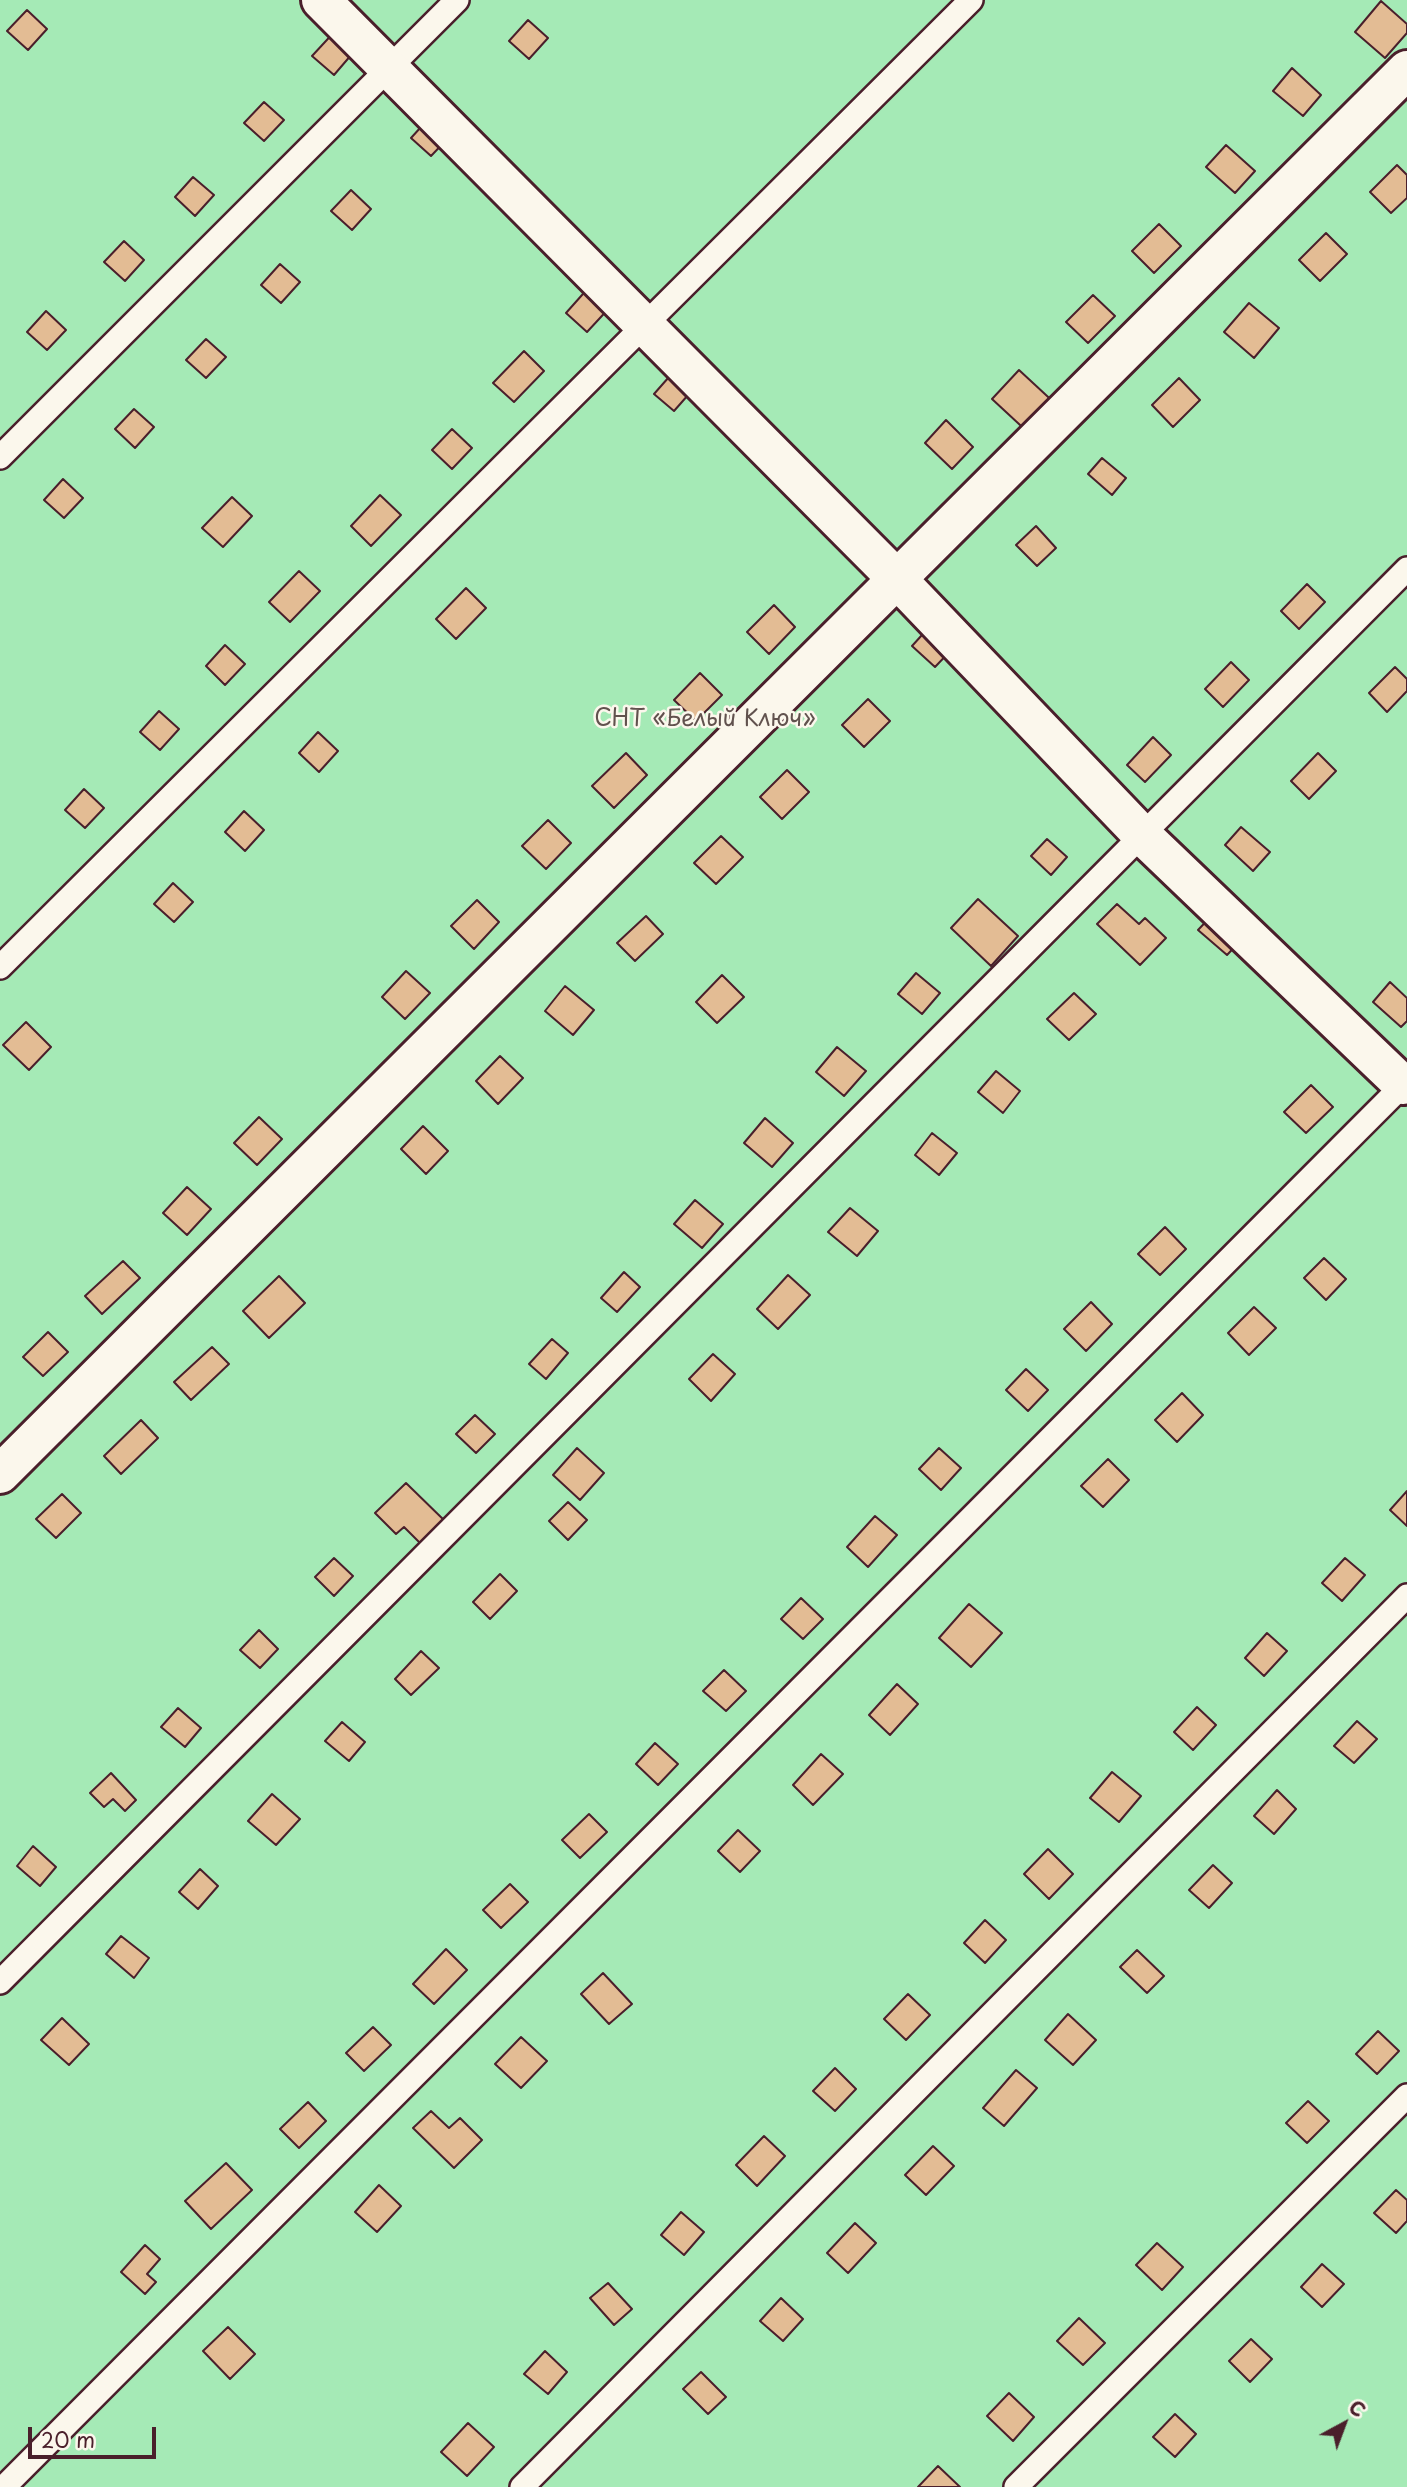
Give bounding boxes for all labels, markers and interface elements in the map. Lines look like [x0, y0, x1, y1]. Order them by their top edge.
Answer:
park label: СНТ «Белый Ключ» [594, 706, 816, 734]
north arrow [1309, 2389, 1379, 2459]
text: С [1343, 2393, 1372, 2423]
scale bar [32, 2414, 159, 2458]
text: 20 m [41, 2423, 95, 2455]

